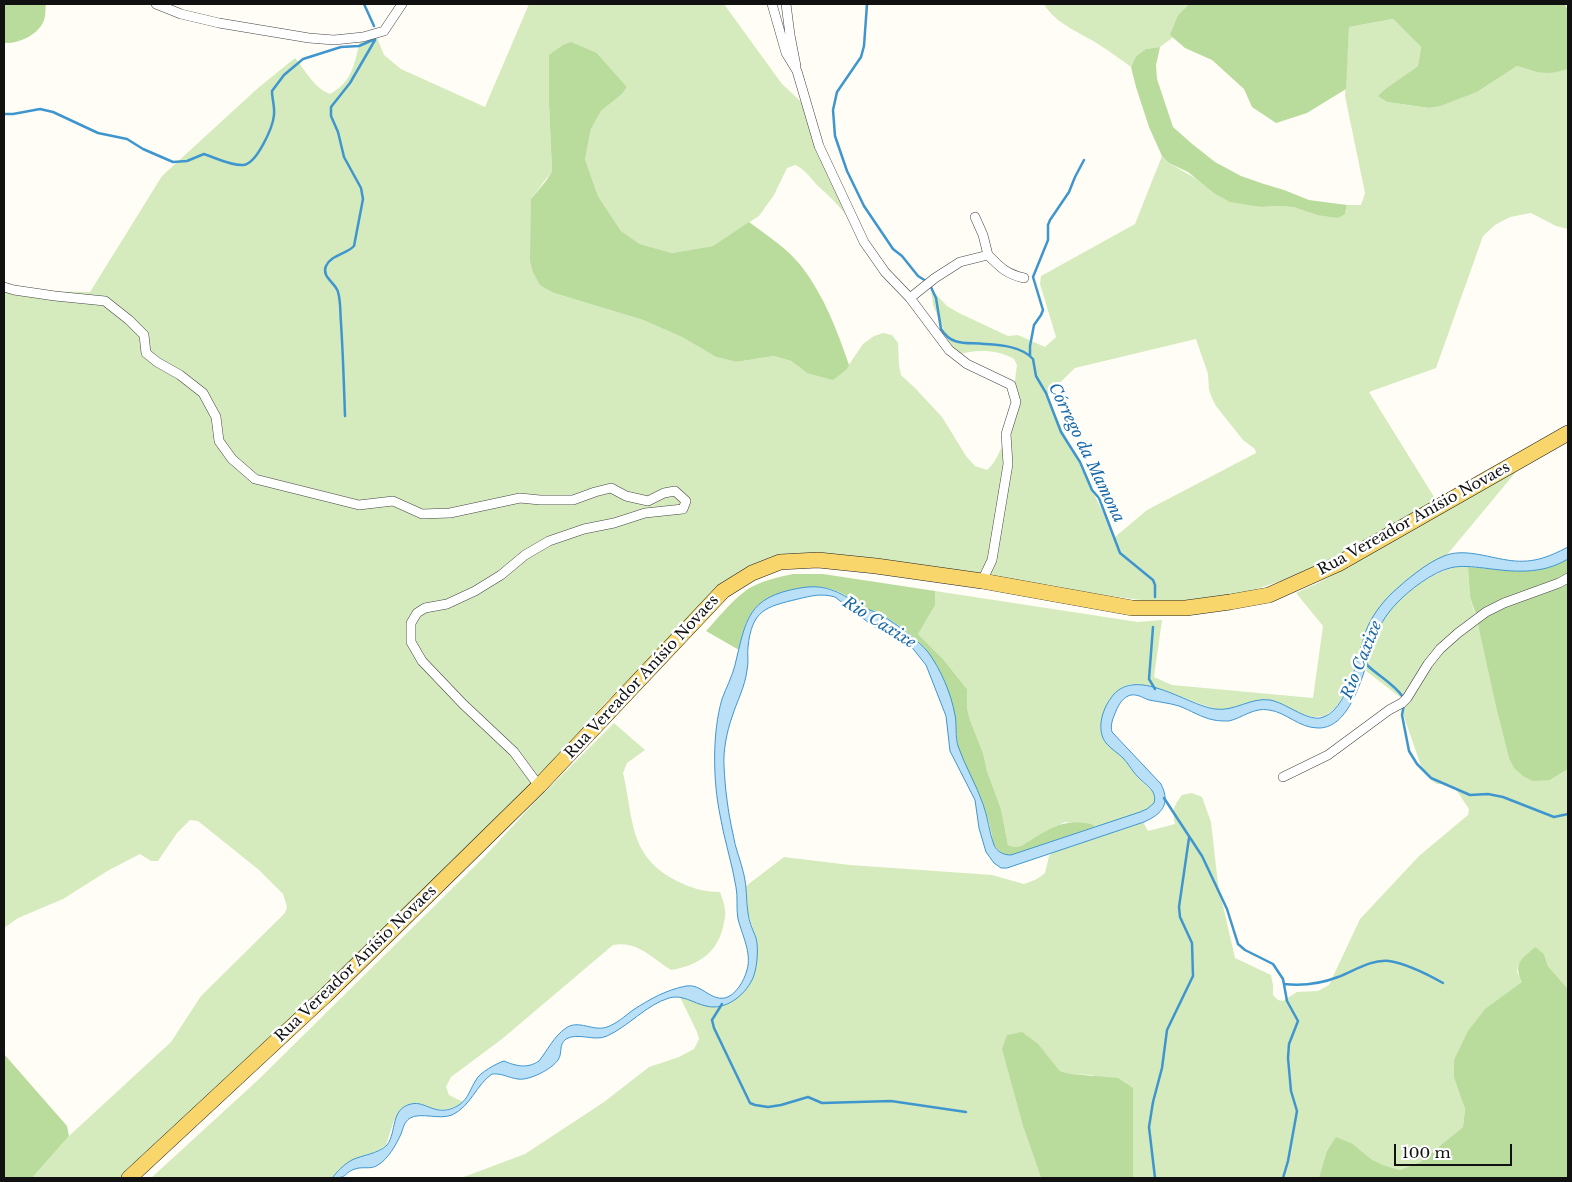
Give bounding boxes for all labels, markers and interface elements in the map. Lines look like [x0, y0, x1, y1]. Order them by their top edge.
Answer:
water label: Córrego da Mamona [1044, 380, 1128, 526]
street label: Rua Vereador Anísio Novaes [1315, 458, 1513, 580]
street label: Rua Vereador Anísio Novaes [561, 591, 723, 763]
water label: Rio Caxixe [839, 593, 919, 653]
water label: Rio Caxixe [1338, 618, 1386, 702]
street label: Rua Vereador Anísio Novaes [272, 882, 440, 1046]
scale bar [1397, 1134, 1514, 1166]
text: 100 m [1402, 1143, 1451, 1162]

